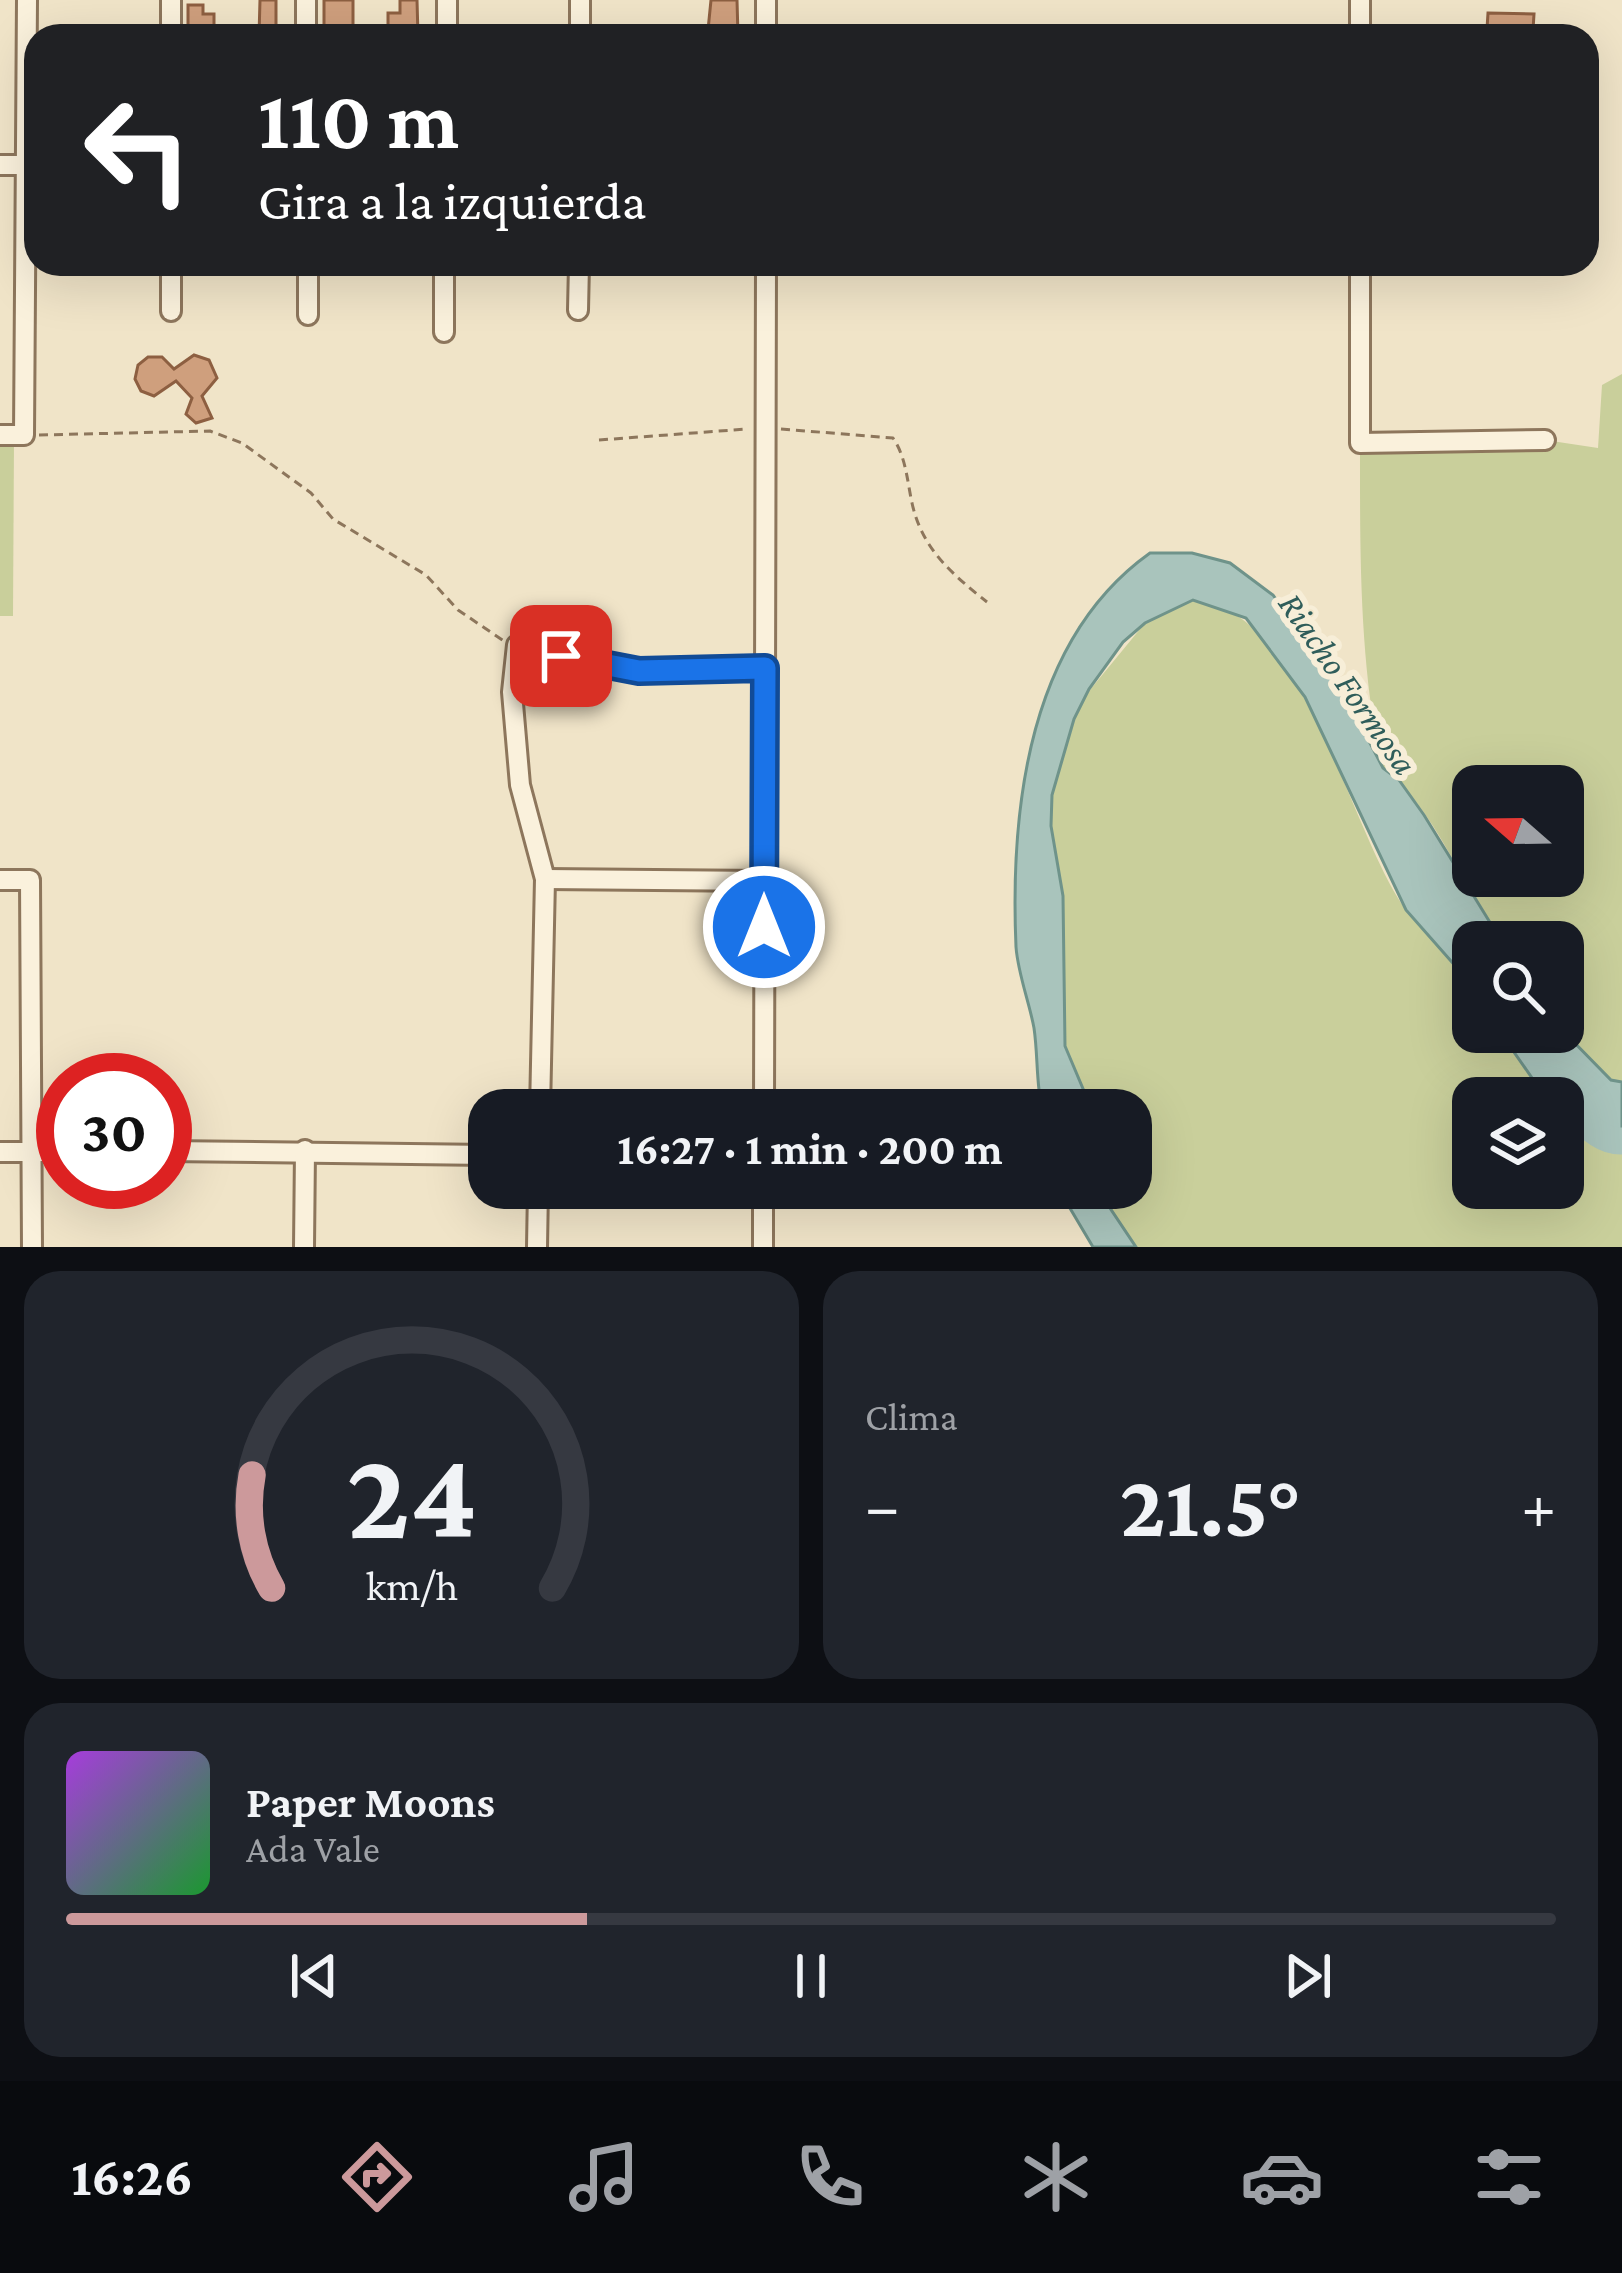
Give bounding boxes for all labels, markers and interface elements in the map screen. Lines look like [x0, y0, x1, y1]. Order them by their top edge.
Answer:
icon: left [60, 72, 216, 228]
text: 110 m [258, 73, 459, 166]
text: Gira a la izquierda [258, 171, 647, 231]
water label: Riacho Formosa [1271, 585, 1426, 782]
pin [510, 605, 612, 707]
icon: arrive [528, 623, 594, 689]
north arrow [1452, 765, 1584, 897]
map controls [1452, 765, 1584, 1209]
position arrow [701, 864, 827, 990]
button: search [1452, 921, 1584, 1053]
speed limit sign: 30 [36, 1053, 192, 1209]
button: layers [1452, 1077, 1584, 1209]
text: 16:27 · 1 min · 200 m [617, 1124, 1003, 1174]
text: Clima [865, 1395, 958, 1438]
text: 24 [346, 1425, 477, 1564]
text: 21.5° [1120, 1455, 1301, 1555]
text: − [865, 1469, 900, 1542]
text: + [1521, 1469, 1556, 1542]
text: km/h [365, 1562, 458, 1609]
text: Paper Moons [246, 1777, 495, 1827]
text: Ada Vale [246, 1827, 380, 1870]
icon: previous [281, 1943, 347, 2009]
icon: pause [778, 1943, 844, 2009]
icon: next [1275, 1943, 1341, 2009]
icon: directions [335, 2135, 419, 2219]
icon: music [562, 2135, 646, 2219]
icon: phone [788, 2135, 872, 2219]
icon: climate [1014, 2135, 1098, 2219]
icon: car [1240, 2135, 1324, 2219]
icon: filters [1467, 2135, 1551, 2219]
text: 16:26 [71, 2147, 193, 2207]

